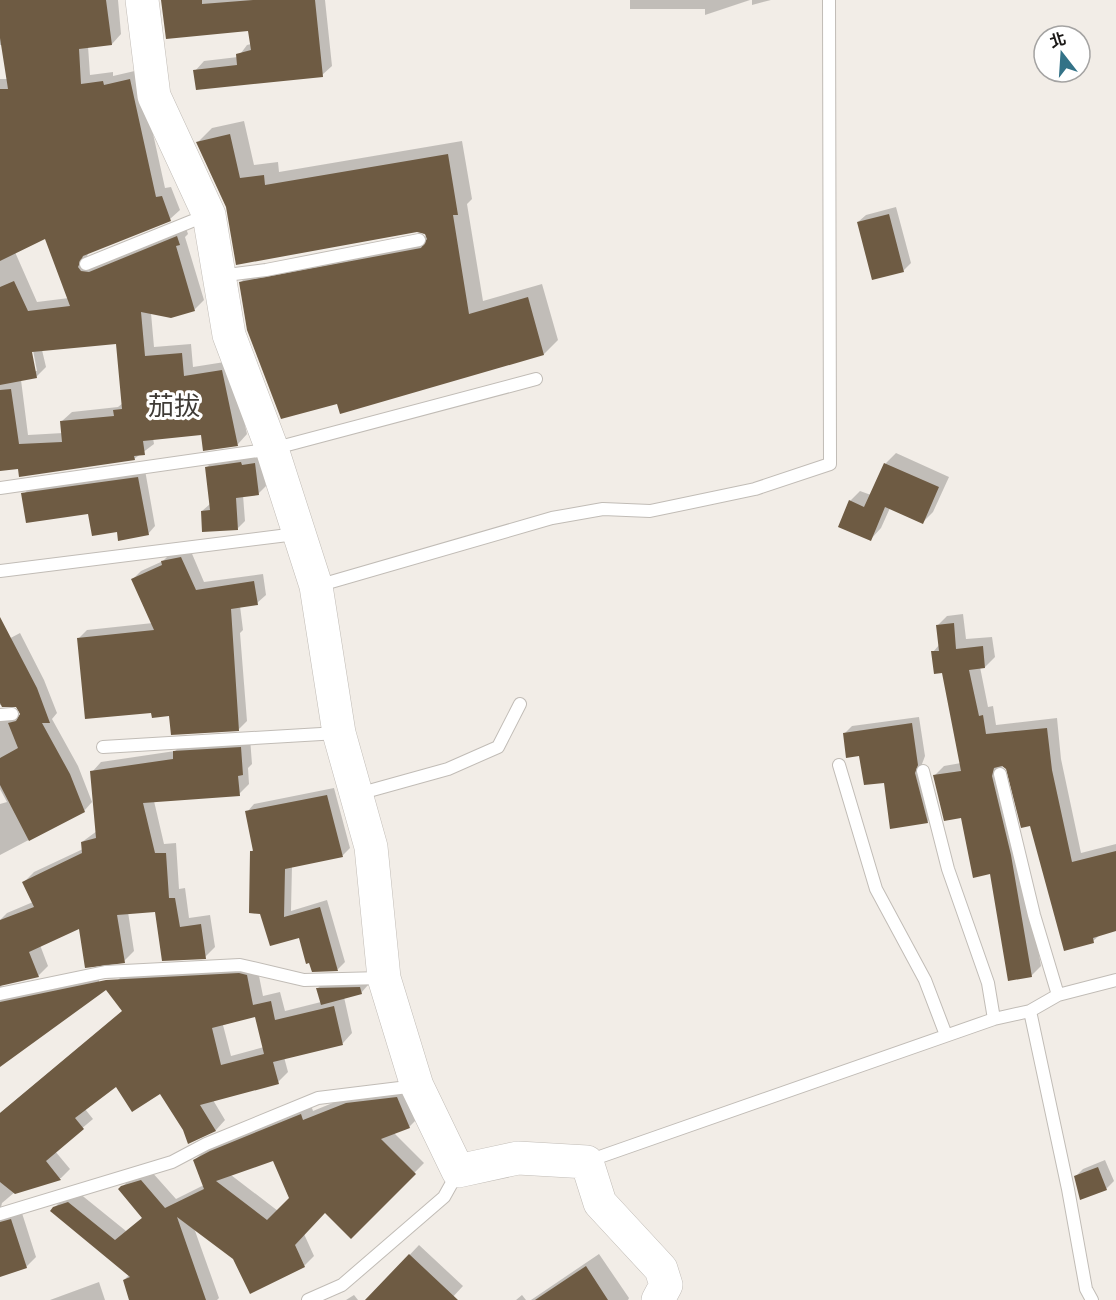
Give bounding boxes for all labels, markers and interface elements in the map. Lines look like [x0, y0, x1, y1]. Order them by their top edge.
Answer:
north arrow [1032, 24, 1092, 84]
text: 北 [1048, 30, 1068, 51]
district label: 茄拔 [148, 392, 200, 420]

